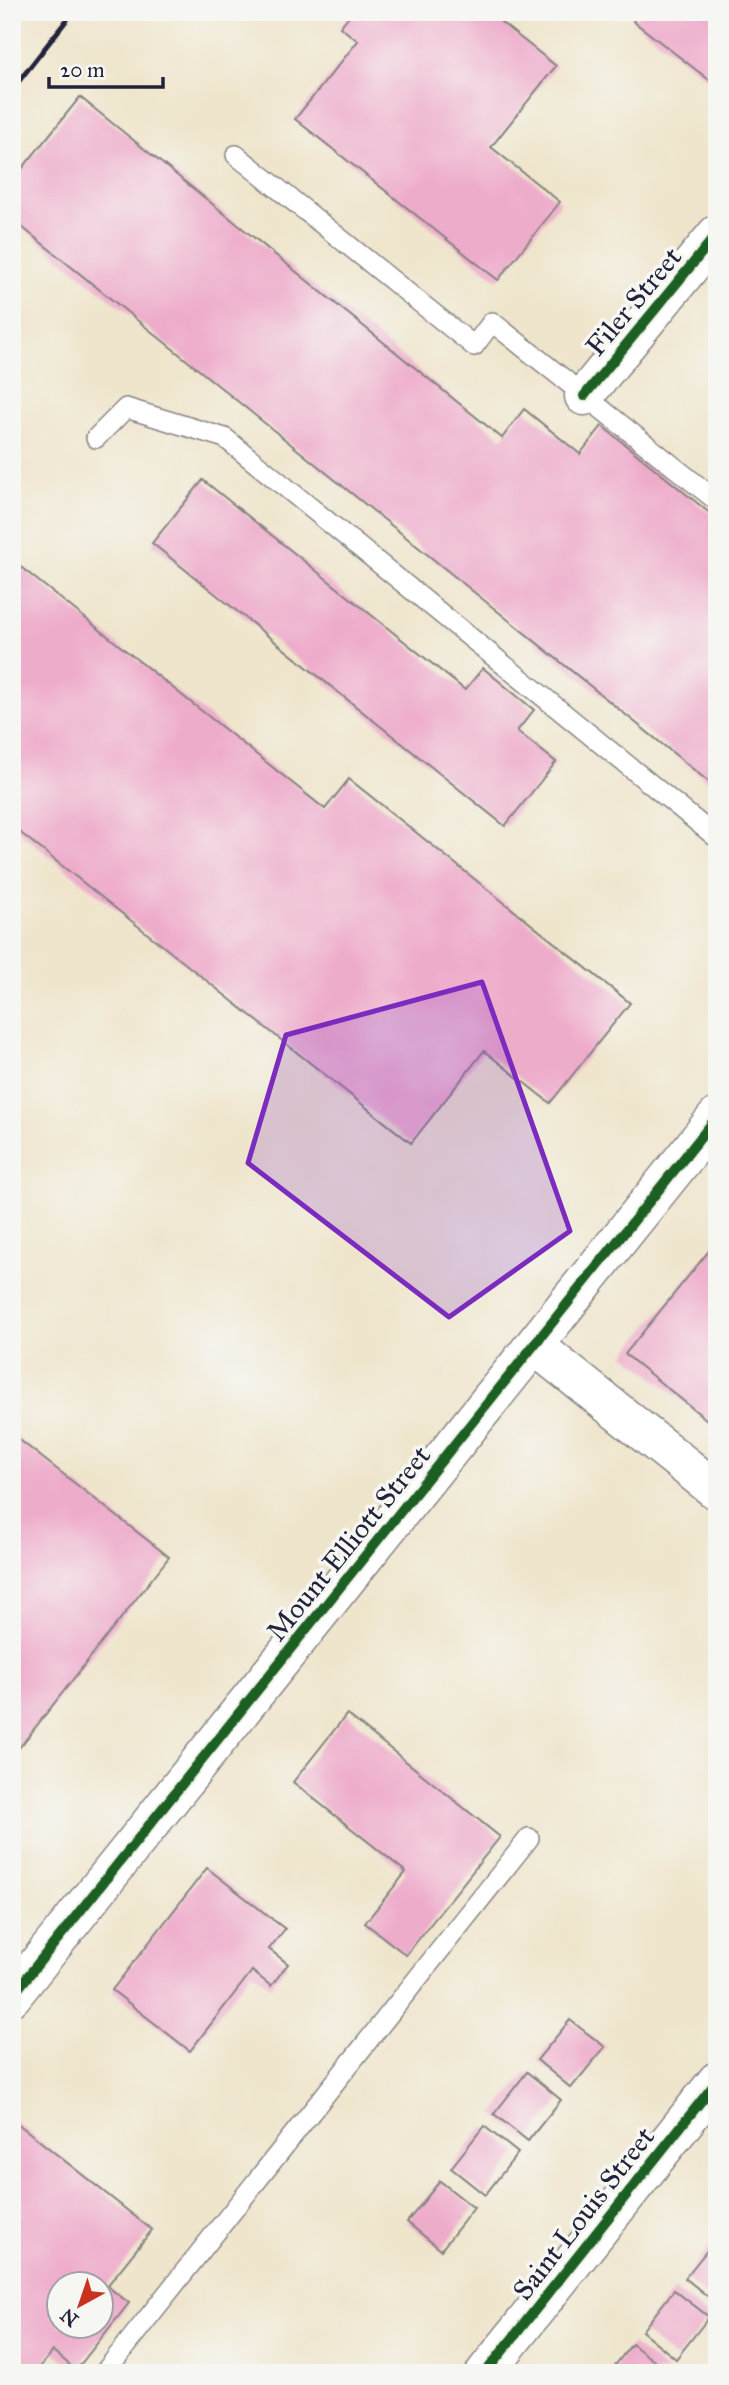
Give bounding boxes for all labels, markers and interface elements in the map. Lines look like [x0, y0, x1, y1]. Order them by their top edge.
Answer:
scale bar [49, 46, 163, 90]
text: 20 m [60, 57, 105, 83]
street label: Filer Street [578, 240, 689, 363]
street label: Mount Elliott Street [259, 1439, 438, 1648]
street label: Saint Louis Street [505, 2120, 662, 2307]
north arrow [46, 2270, 116, 2340]
text: N [56, 2304, 83, 2332]

